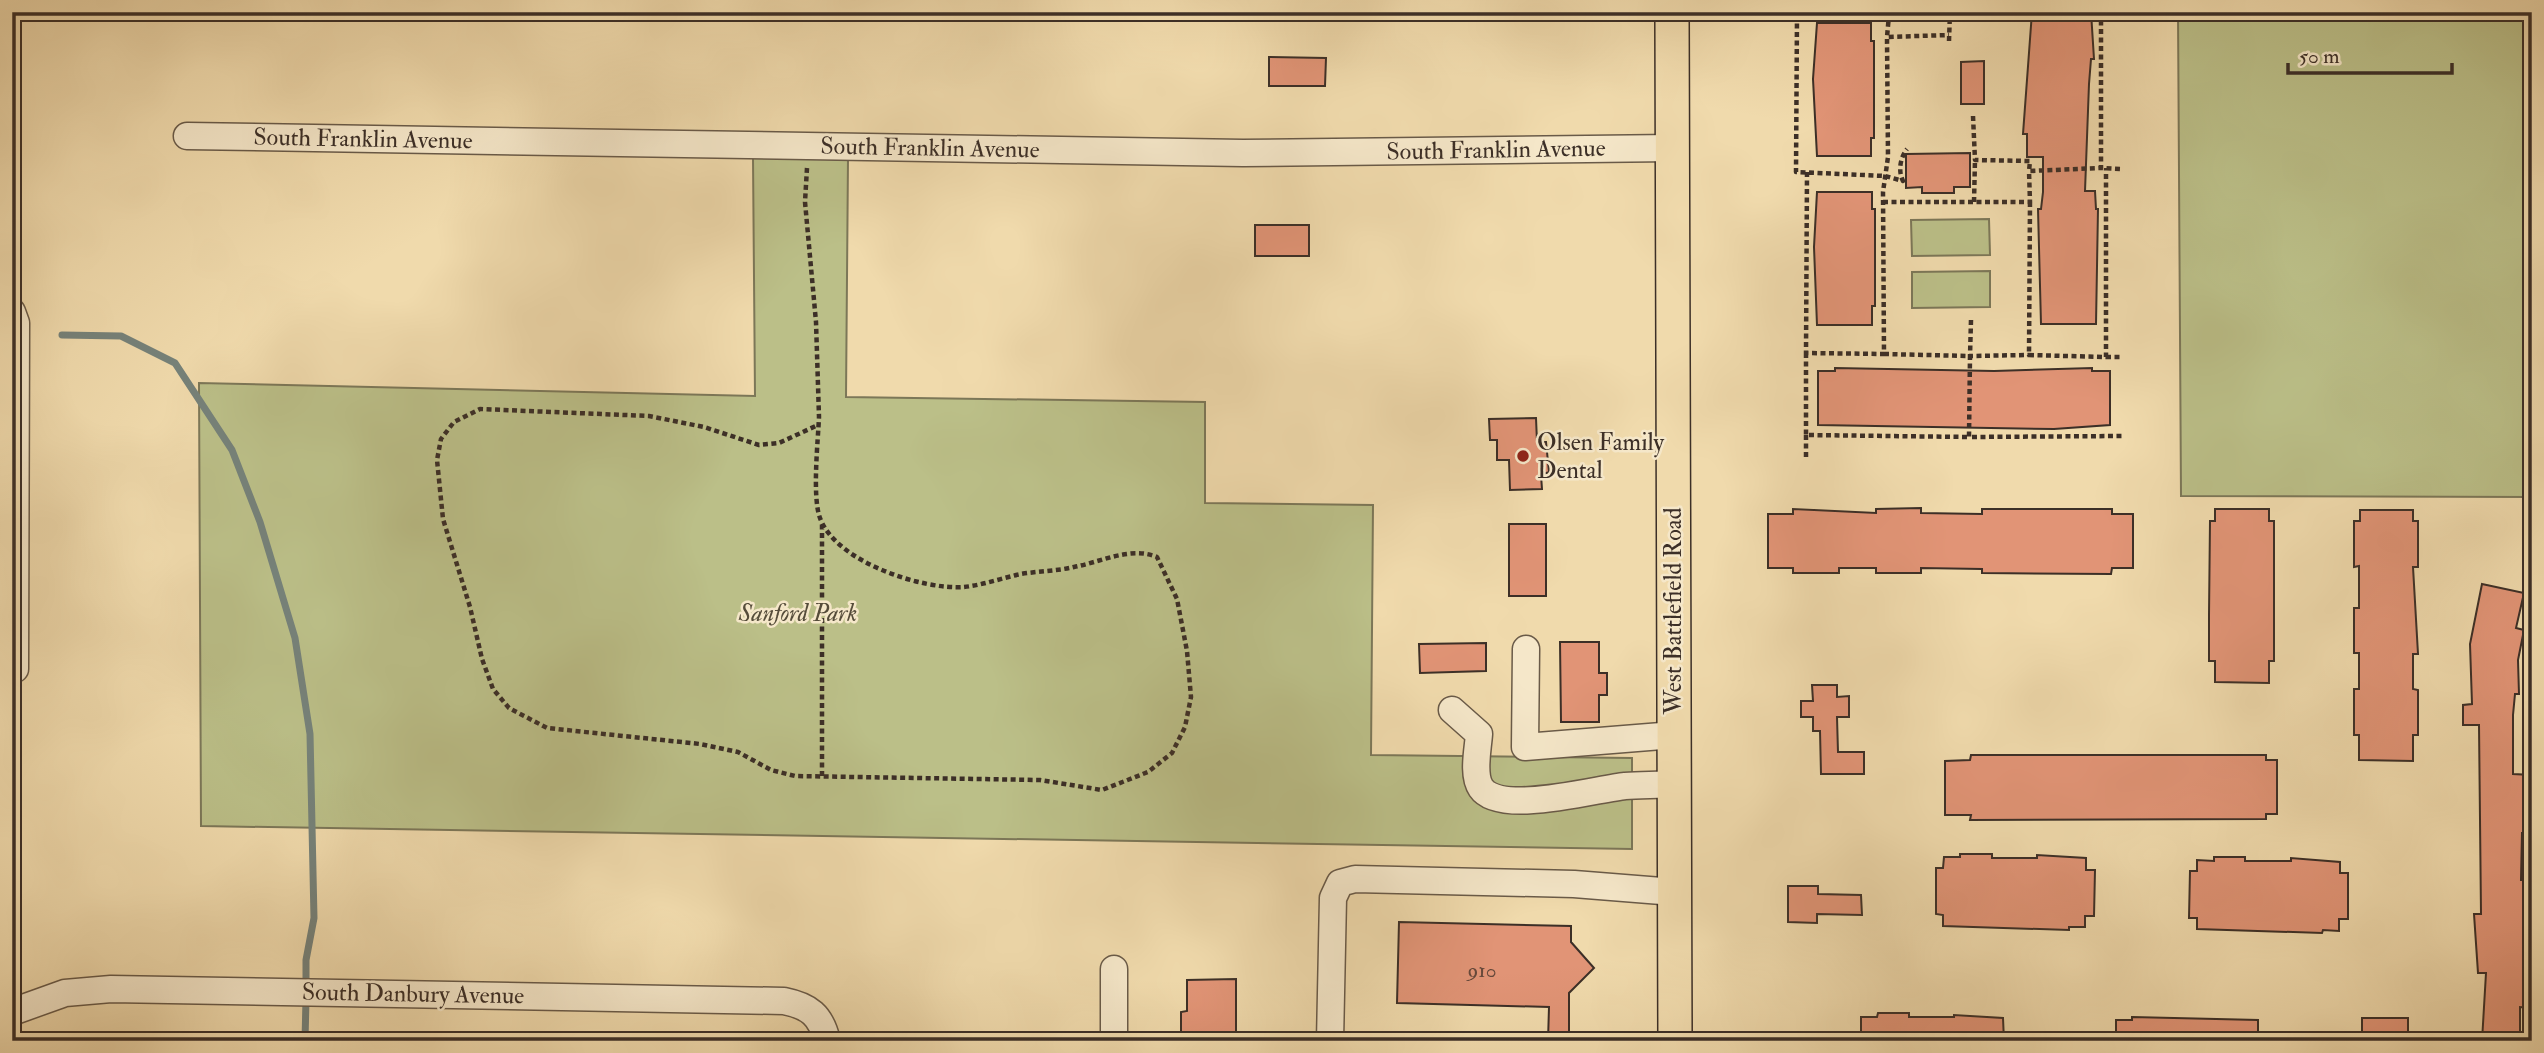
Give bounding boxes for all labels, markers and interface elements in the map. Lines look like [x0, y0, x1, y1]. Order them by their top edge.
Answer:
scale bar [2288, 32, 2453, 76]
text: 50 m [2299, 43, 2340, 70]
street label: South Franklin Avenue [253, 122, 473, 156]
street label: South Franklin Avenue [820, 131, 1040, 165]
street label: South Franklin Avenue [1386, 133, 1606, 167]
place label: Olsen Family Dental [1537, 427, 1665, 486]
marker: Olsen Family Dental [1515, 448, 1531, 464]
street label: West Battlefield Road [1658, 507, 1689, 715]
park label: Sanford Park [738, 598, 857, 629]
house number: 910 [1466, 957, 1496, 984]
street label: South Danbury Avenue [301, 977, 525, 1011]

